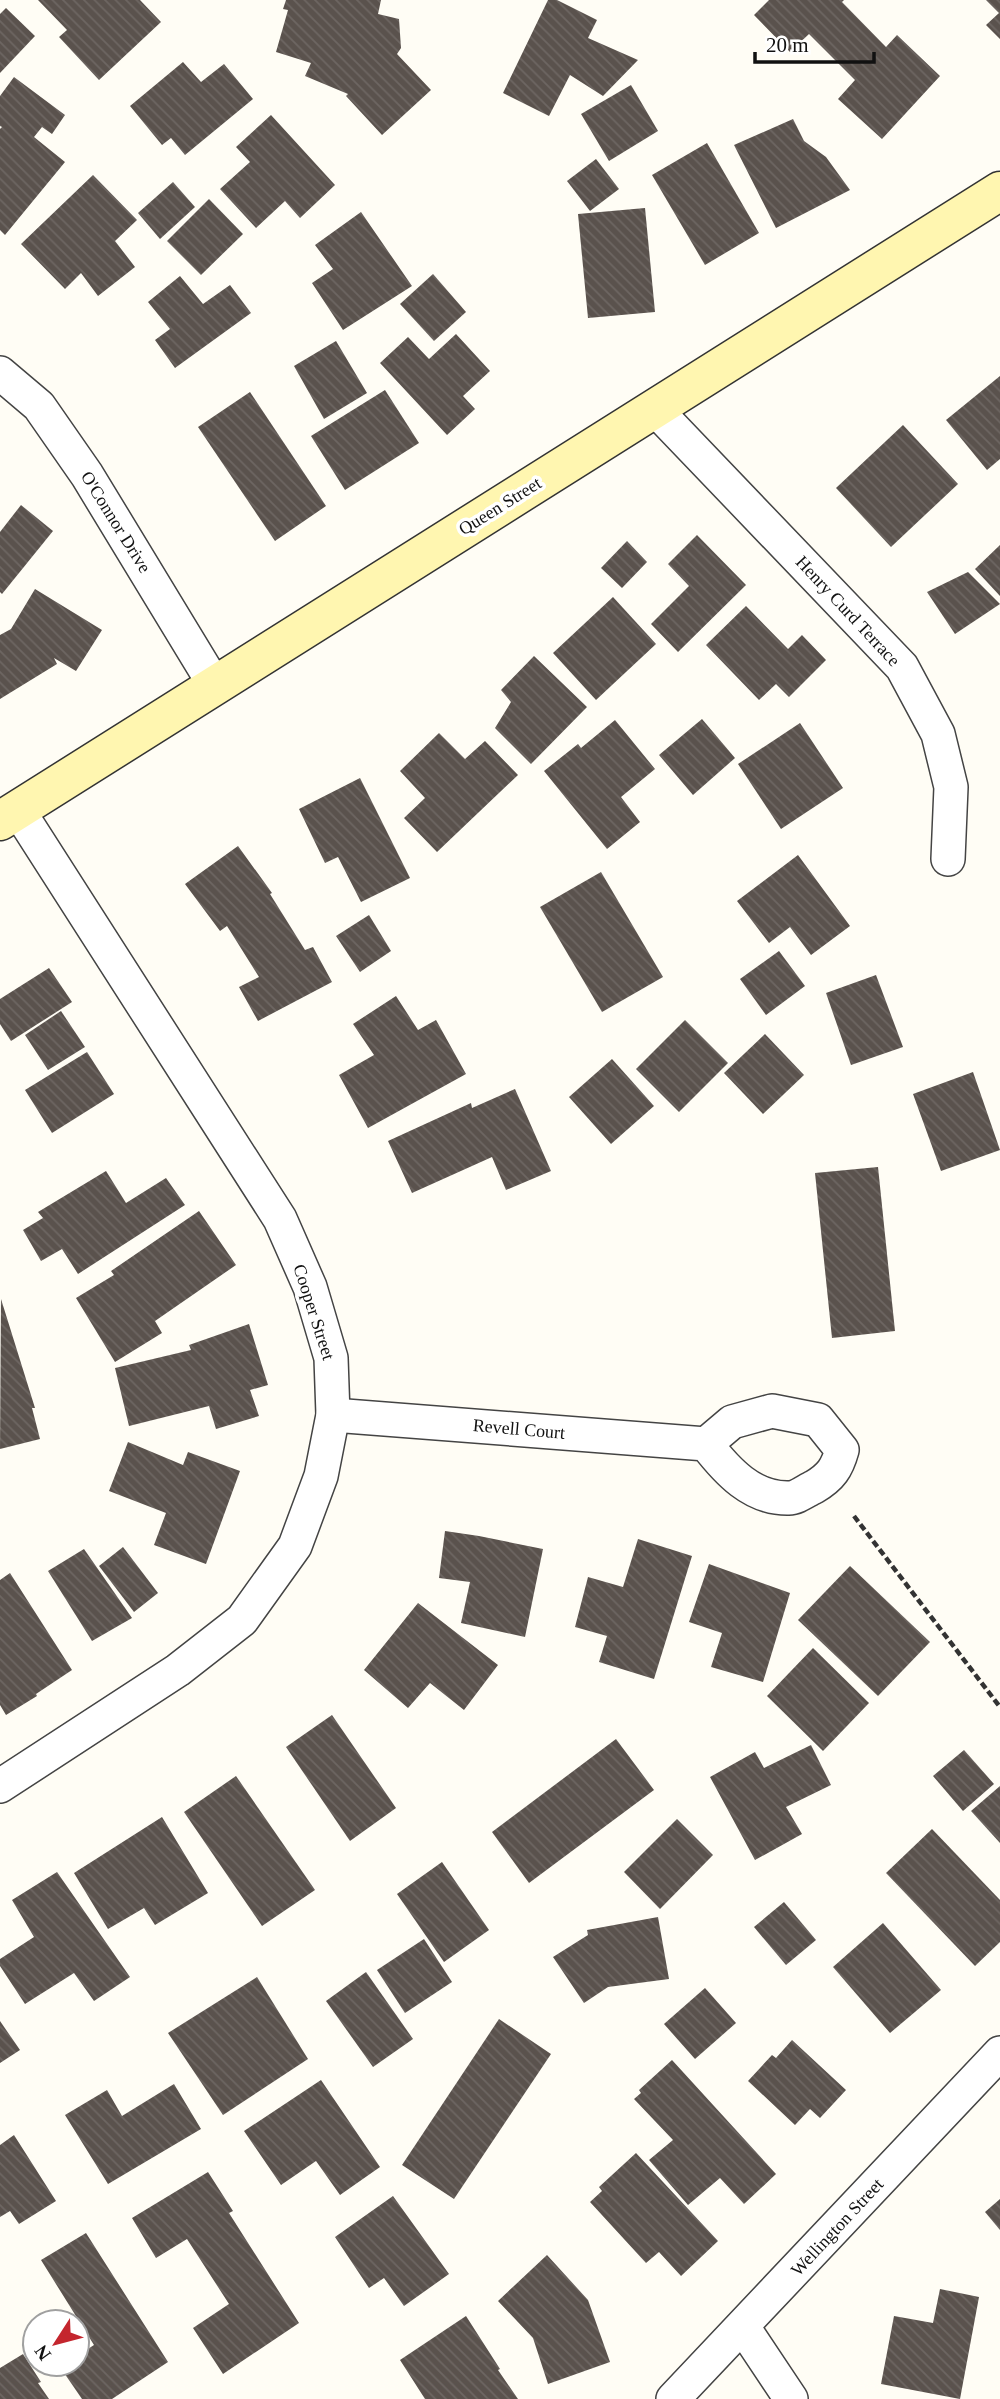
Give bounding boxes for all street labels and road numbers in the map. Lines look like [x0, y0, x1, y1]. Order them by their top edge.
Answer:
street label: O'Connor Drive [77, 468, 155, 576]
street label: Queen Street [455, 473, 545, 539]
street label: Henry Curd Terrace [792, 552, 904, 670]
street label: Cooper Street [289, 1262, 339, 1362]
street label: Revell Court [472, 1415, 566, 1443]
street label: Wellington Street [787, 2174, 887, 2280]

